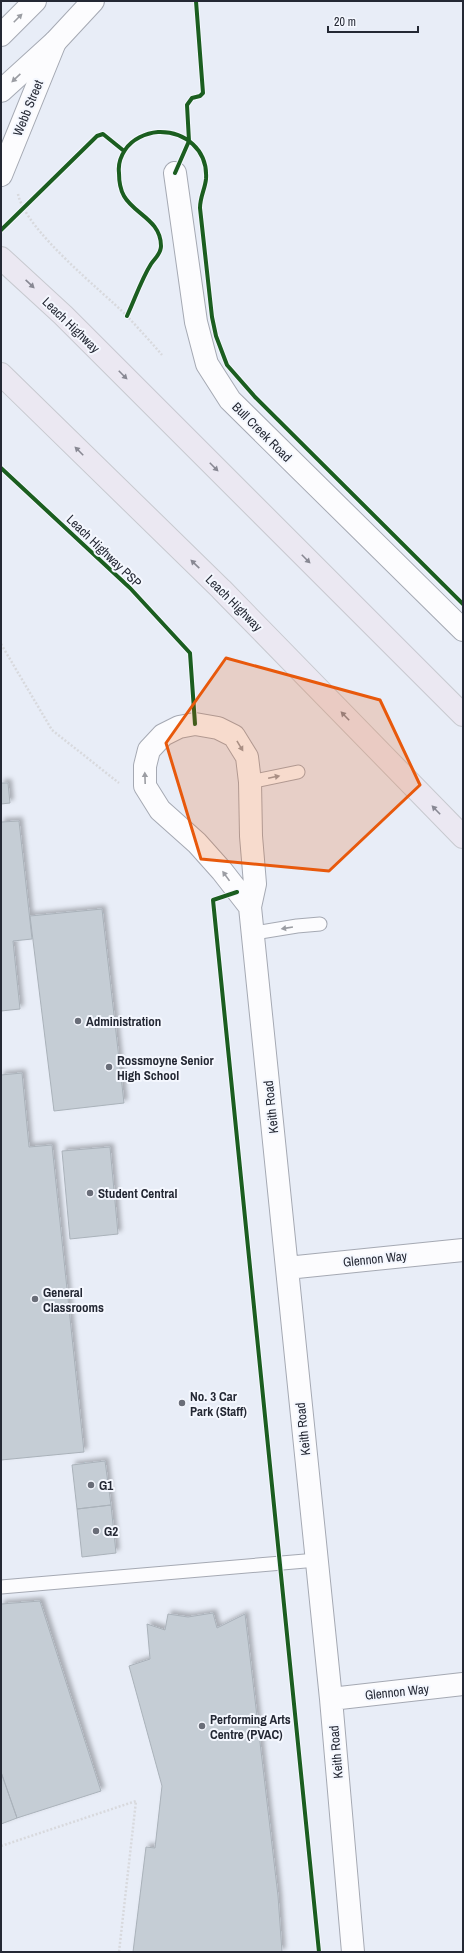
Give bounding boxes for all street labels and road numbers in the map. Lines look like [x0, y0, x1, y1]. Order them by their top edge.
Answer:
street label: Webb Street [9, 77, 47, 139]
street label: Leach Highway [39, 293, 104, 357]
street label: Bull Creek Road [229, 399, 295, 465]
street label: Leach Highway PSP [63, 511, 145, 591]
street label: Leach Highway [202, 571, 266, 635]
street label: Keith Road [260, 1080, 282, 1134]
street label: Glennon Way [342, 1247, 408, 1271]
street label: Keith Road [292, 1402, 314, 1456]
street label: Glennon Way [364, 1680, 430, 1704]
street label: Keith Road [325, 1725, 347, 1779]

